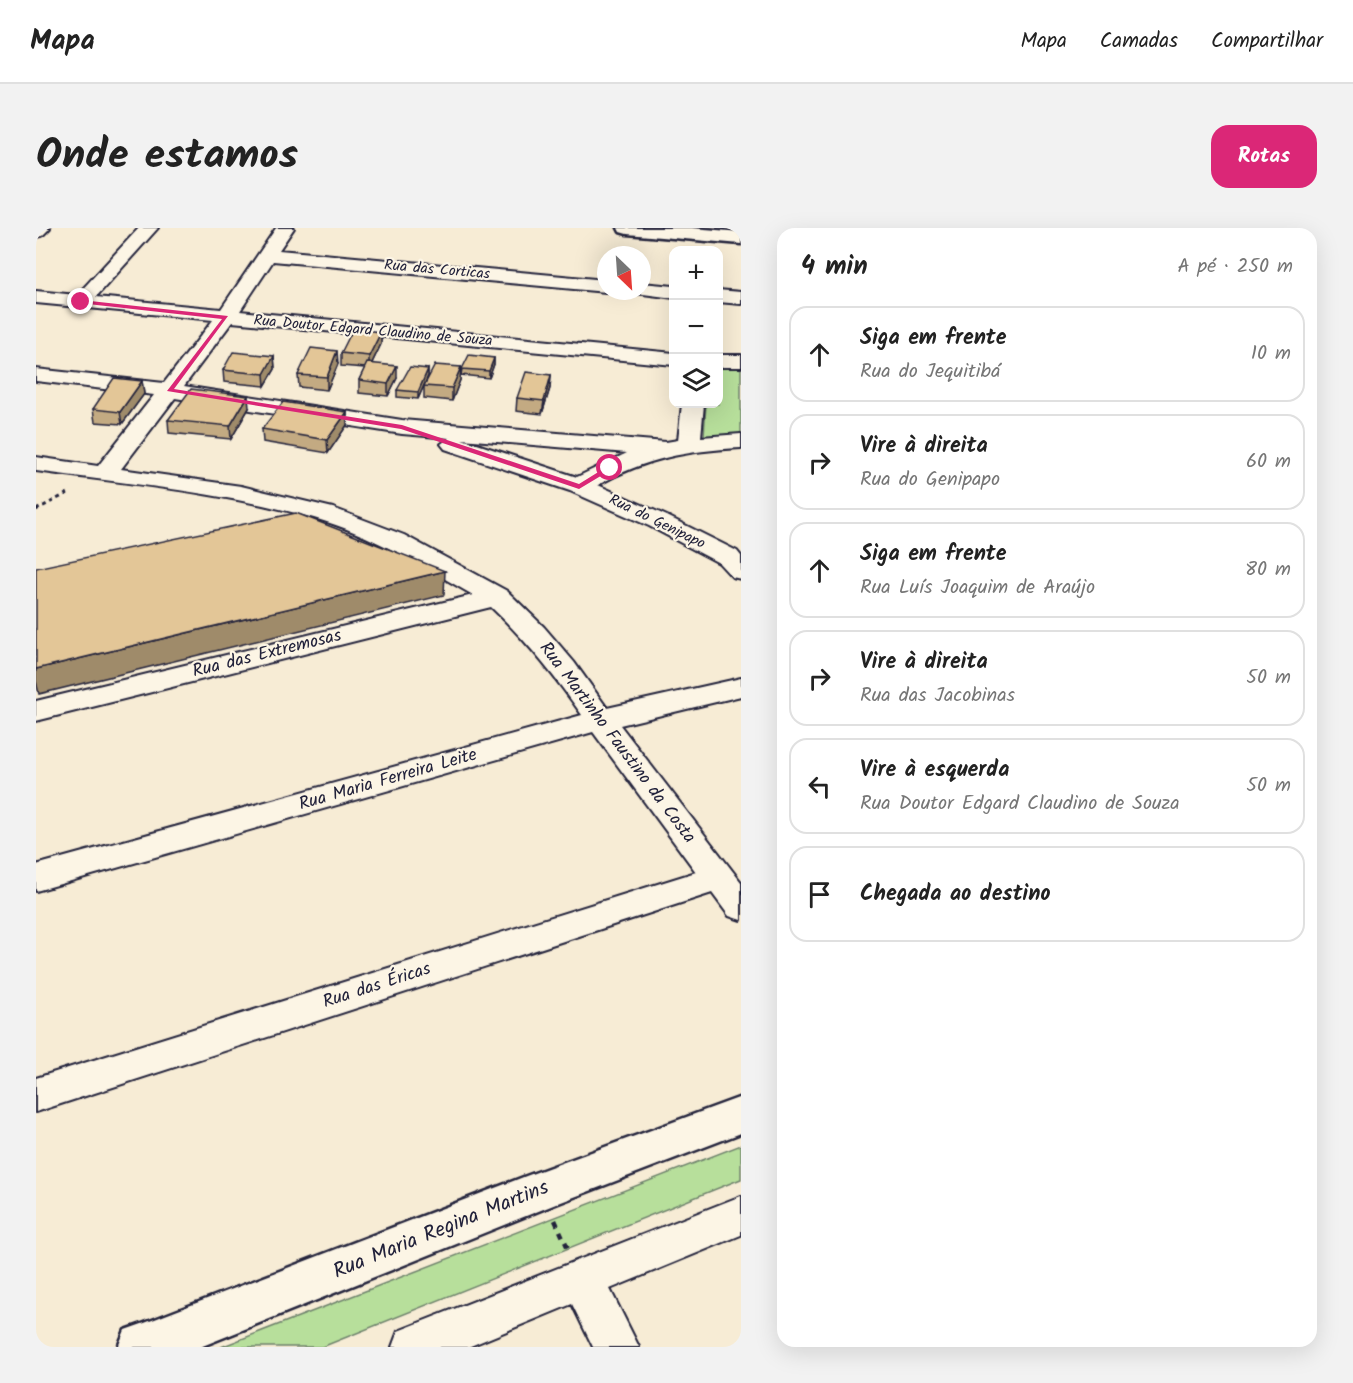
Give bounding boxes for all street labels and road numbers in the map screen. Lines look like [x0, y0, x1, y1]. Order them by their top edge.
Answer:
street label: Rua das Corticas [383, 253, 492, 287]
street label: Rua Doutor Edgard Claudino de Souza [253, 309, 493, 353]
street label: Rua do Genipapo [605, 488, 710, 556]
street label: Rua das Extremosas [189, 621, 345, 687]
street label: Rua Martinho Faustino da Costa [531, 636, 703, 850]
street label: Rua Maria Ferreira Leite [296, 741, 480, 819]
street label: Rua das Éricas [319, 955, 435, 1017]
street label: Rua Maria Regina Martins [328, 1172, 554, 1288]

